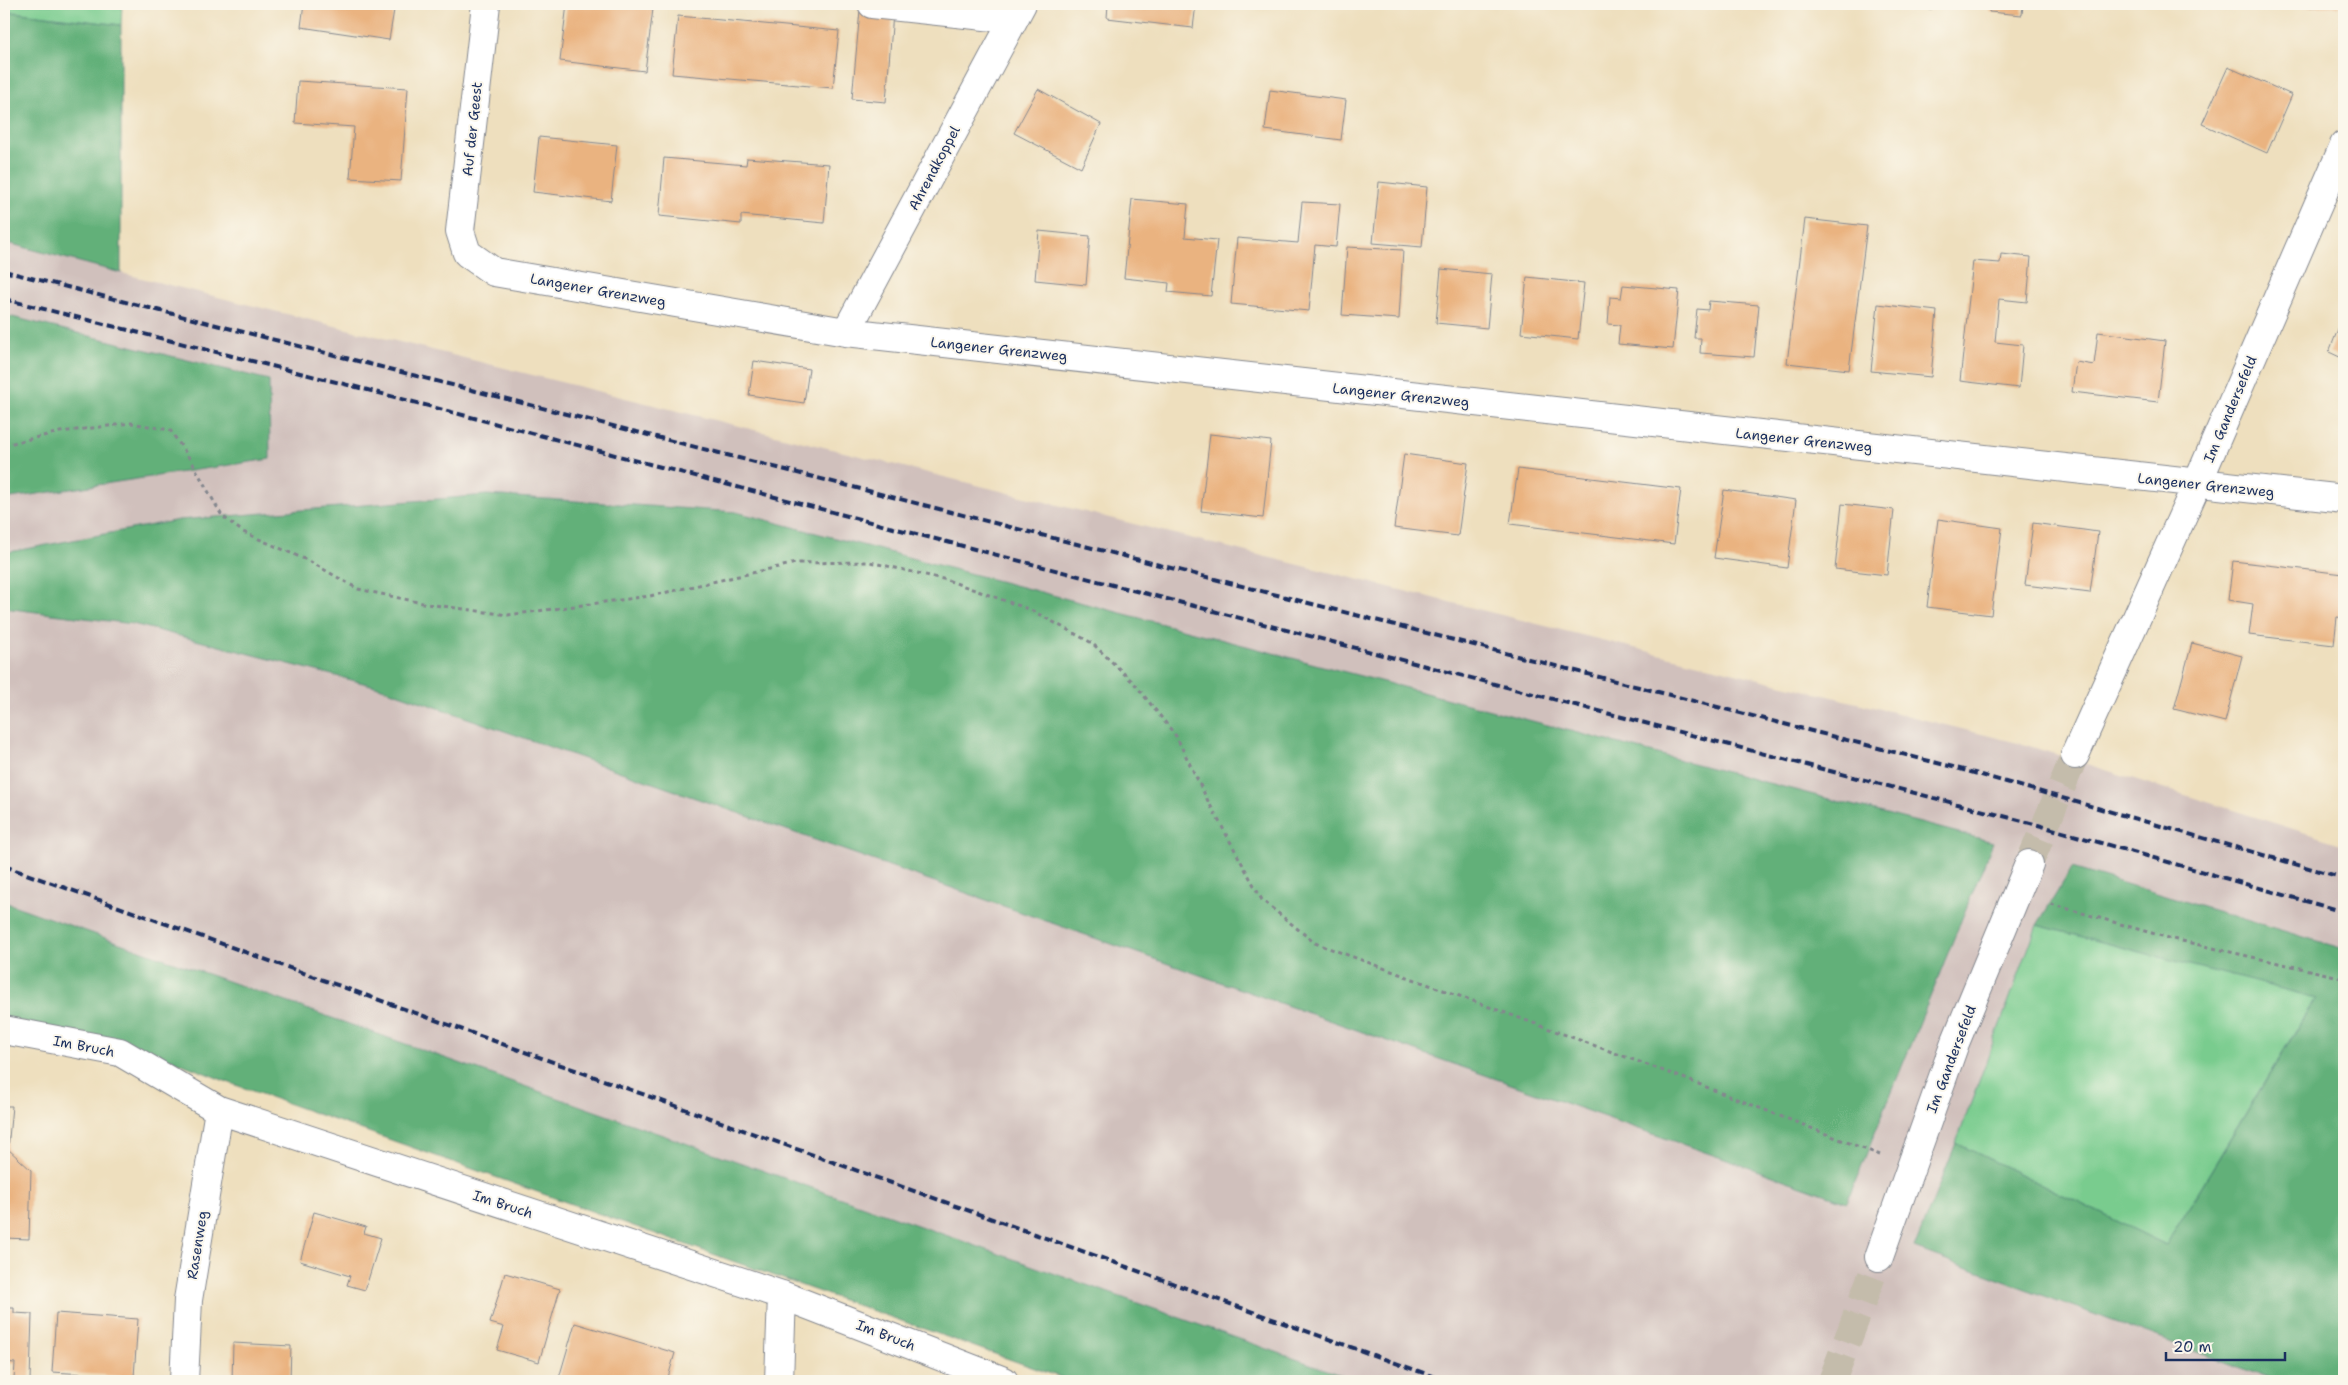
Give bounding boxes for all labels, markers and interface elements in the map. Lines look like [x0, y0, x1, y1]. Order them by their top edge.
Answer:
street label: Auf der Geest [458, 81, 486, 177]
street label: Ahrendkoppel [904, 122, 964, 213]
street label: Langener Grenzweg [529, 269, 667, 311]
street label: Langener Grenzweg [930, 333, 1068, 365]
street label: Im Gandersefeld [2199, 353, 2261, 465]
street label: Langener Grenzweg [1332, 379, 1470, 411]
street label: Langener Grenzweg [1735, 424, 1873, 456]
street label: Langener Grenzweg [2137, 469, 2275, 501]
street label: Im Gandersefeld [1922, 1002, 1980, 1116]
street label: Im Bruch [52, 1031, 116, 1061]
street label: Im Bruch [471, 1186, 535, 1222]
street label: Rasenweg [183, 1209, 211, 1281]
street label: Im Bruch [854, 1315, 918, 1355]
scale bar [2166, 1330, 2284, 1362]
text: 20 m [2173, 1337, 2212, 1357]

